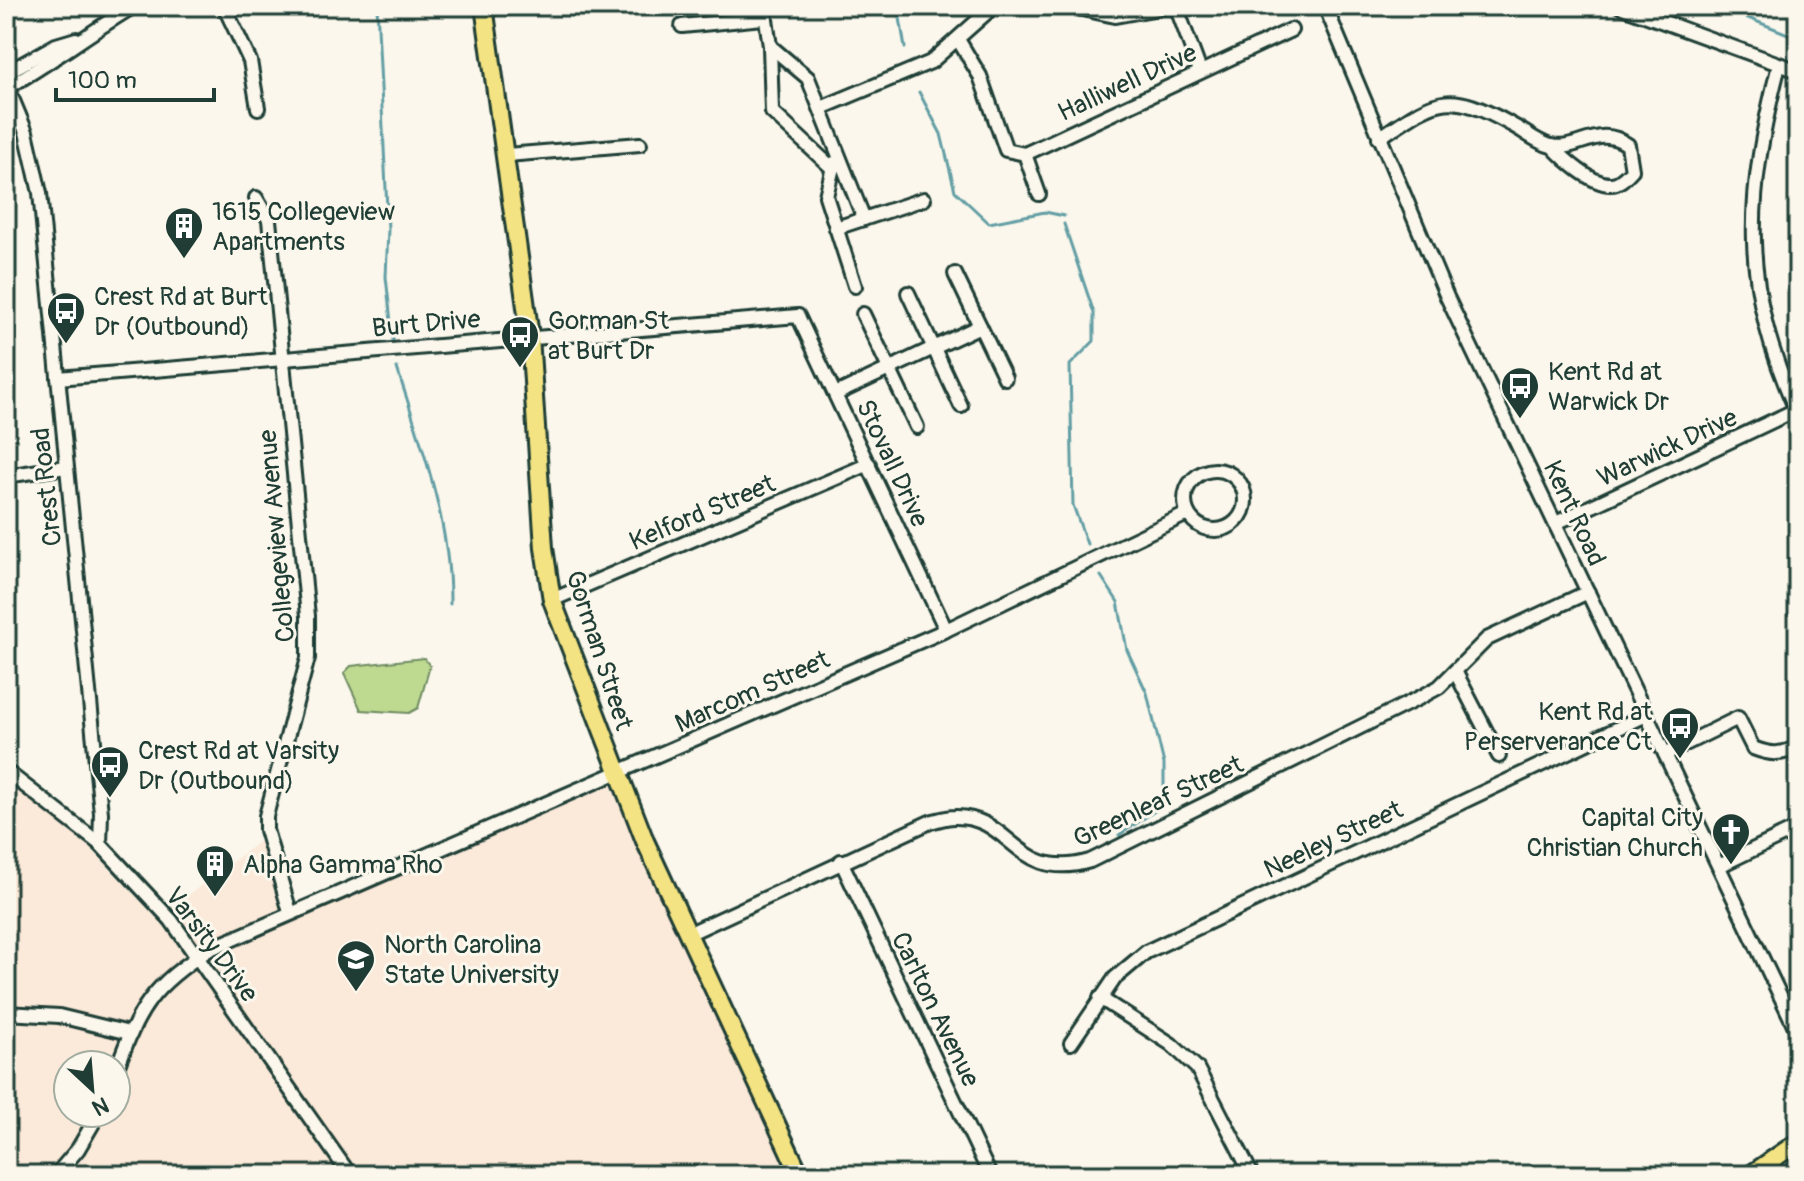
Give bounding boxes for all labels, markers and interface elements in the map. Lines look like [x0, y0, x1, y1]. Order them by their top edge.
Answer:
street label: Halliwell Drive [1053, 37, 1202, 129]
scale bar [56, 52, 214, 102]
text: 100 m [68, 66, 137, 95]
place label: 1615 Collegeview Apartments [212, 196, 395, 258]
building icon: 1615 Collegeview Apartments [163, 205, 205, 260]
place label: Crest Rd at Burt Dr (Outbound) [94, 281, 268, 343]
bus stop icon: Crest Rd at Burt Dr (Outbound) [45, 290, 87, 345]
street label: Burt Drive [371, 303, 482, 345]
place label: Gorman St at Burt Dr [548, 305, 669, 367]
bus stop icon: Gorman St at Burt Dr [499, 314, 541, 369]
place label: Kent Rd at Warwick Dr [1548, 356, 1670, 418]
bus stop icon: Kent Rd at Warwick Dr [1499, 365, 1541, 420]
street label: Stovall Drive [849, 395, 936, 532]
street label: Warwick Drive [1592, 401, 1743, 494]
street label: Crest Road [25, 426, 69, 548]
street label: Collegeview Avenue [252, 428, 302, 644]
street label: Kent Road [1536, 456, 1612, 571]
street label: Kelford Street [625, 468, 781, 558]
street label: Gorman Street [558, 567, 640, 735]
street label: Marcom Street [670, 643, 835, 740]
place label: Kent Rd at Perserverance Ct [1464, 696, 1653, 758]
bus stop icon: Kent Rd at Perserverance Ct [1659, 705, 1701, 760]
place label: Crest Rd at Varsity Dr (Outbound) [138, 735, 339, 797]
bus stop icon: Crest Rd at Varsity Dr (Outbound) [89, 744, 131, 799]
street label: Greenleaf Street [1068, 748, 1249, 855]
street label: Neeley Street [1259, 794, 1408, 886]
place label: Capital City Christian Church [1526, 802, 1703, 864]
church icon: Capital City Christian Church [1710, 811, 1752, 866]
building icon: Alpha Gamma Rho [194, 843, 236, 898]
place label: Alpha Gamma Rho [243, 849, 443, 881]
street label: Varsity Drive [158, 881, 265, 1009]
street label: Carlton Avenue [884, 927, 986, 1092]
place label: North Carolina State University [384, 929, 559, 991]
school or university icon: North Carolina State University [335, 938, 377, 993]
north arrow [52, 1049, 132, 1129]
text: N [87, 1090, 113, 1122]

